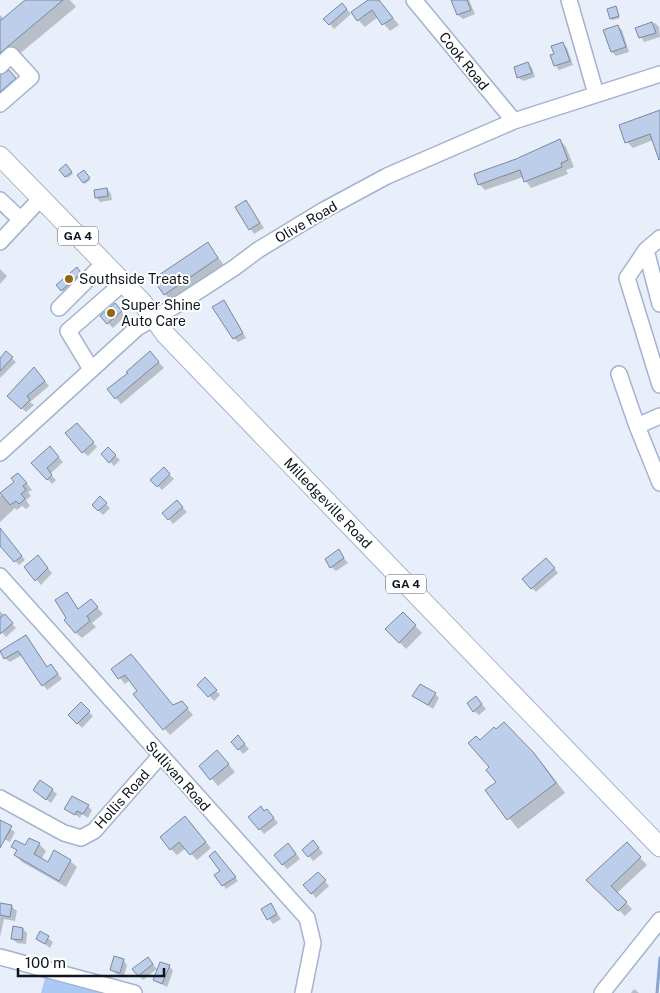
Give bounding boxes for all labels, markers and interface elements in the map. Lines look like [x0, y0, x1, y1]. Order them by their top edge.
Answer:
street label: Cook Road [436, 29, 492, 93]
street label: Olive Road [272, 198, 340, 246]
road number: GA 4 [58, 227, 98, 246]
place label: Southside Treats [79, 271, 189, 287]
marker: Southside Treats [63, 273, 75, 285]
place label: Super Shine Auto Care [121, 297, 201, 329]
marker: Super Shine Auto Care [105, 307, 117, 319]
street label: Milledgeville Road [281, 455, 375, 551]
road number: GA 4 [386, 574, 426, 594]
street label: Sullivan Road [142, 738, 214, 814]
street label: Hollis Road [91, 766, 153, 832]
scale bar [18, 946, 164, 978]
text: 100 m [25, 954, 66, 971]

